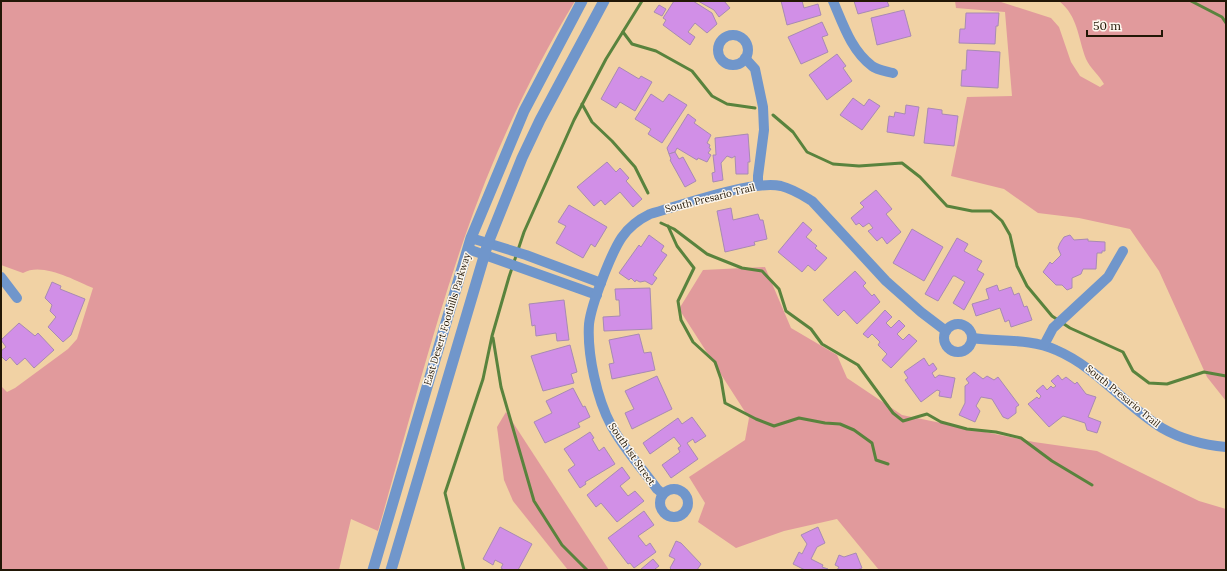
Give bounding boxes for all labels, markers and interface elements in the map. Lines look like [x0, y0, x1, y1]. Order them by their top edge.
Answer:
scale bar [1087, 12, 1162, 38]
text: 50 m [1093, 18, 1121, 33]
street label: South Presario Trail [664, 180, 757, 215]
street label: East Desert Foothills Parkway [421, 251, 474, 387]
street label: South Presario Trail [1083, 362, 1163, 430]
street label: South 1st Street [606, 420, 658, 488]

